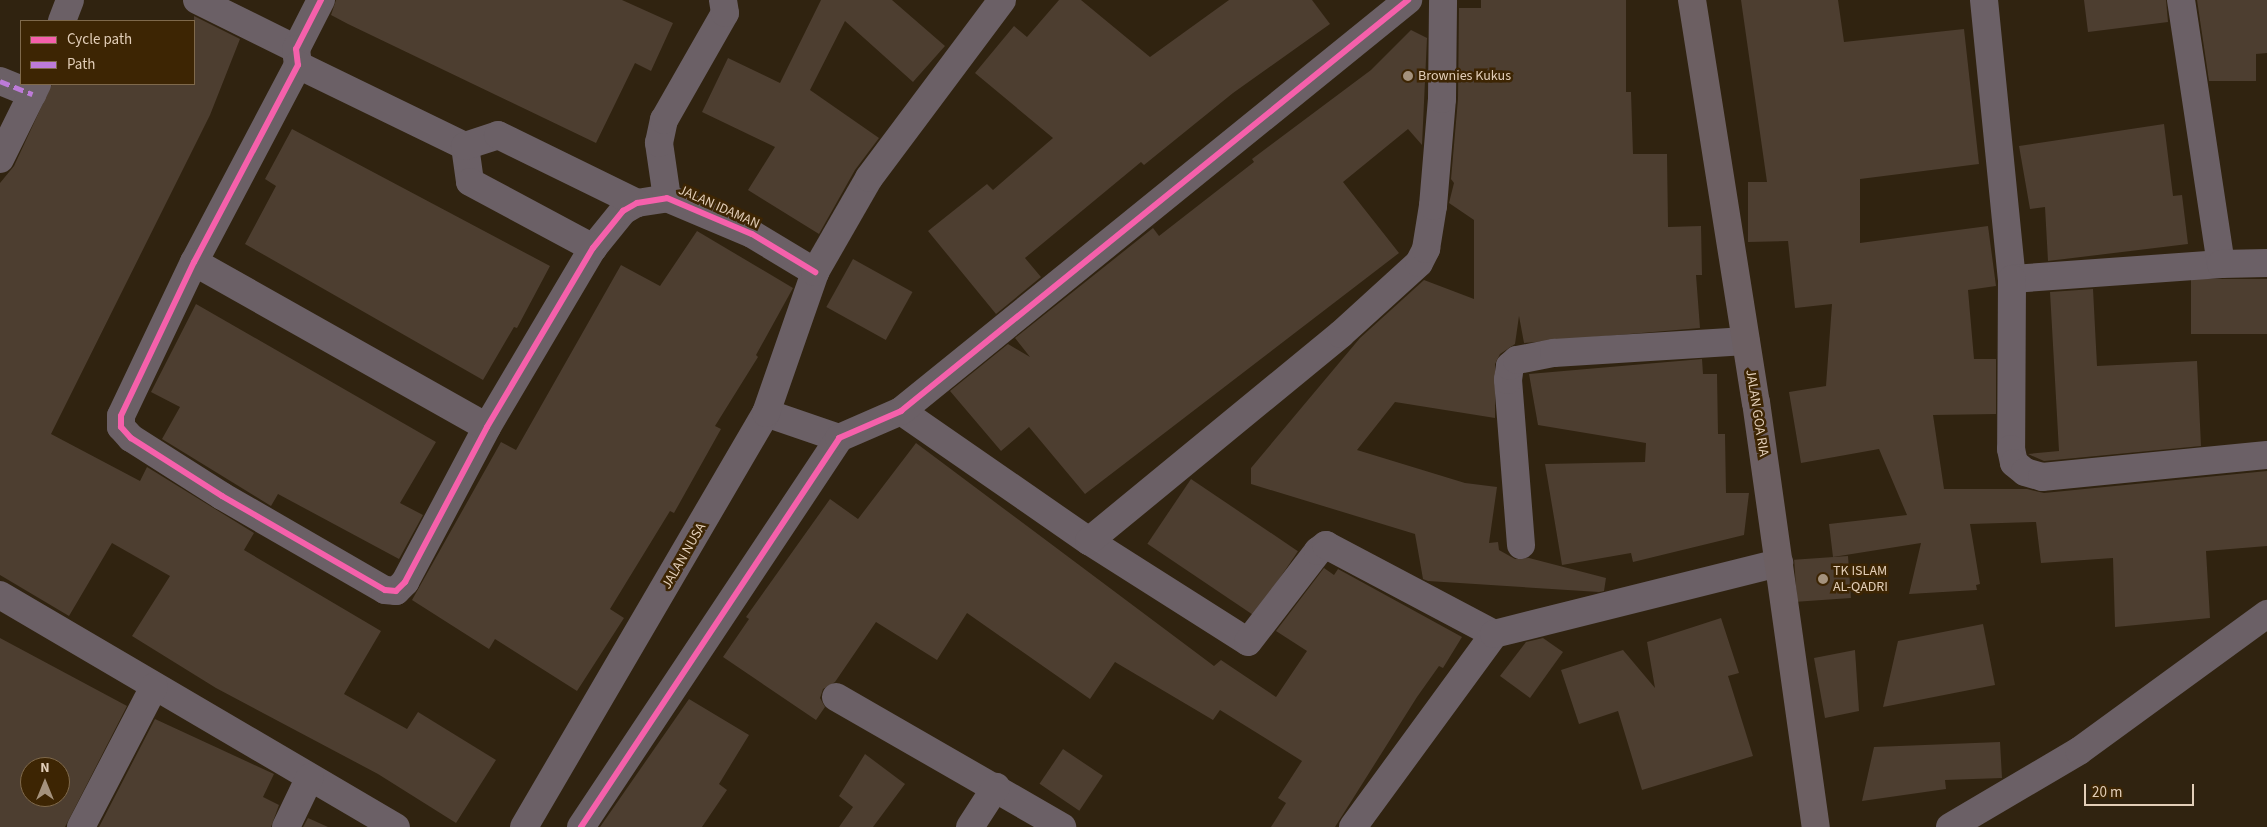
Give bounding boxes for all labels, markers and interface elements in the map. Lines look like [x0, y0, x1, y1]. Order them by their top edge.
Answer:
legend [20, 20, 195, 85]
text: Cycle path [67, 29, 132, 50]
text: Path [67, 54, 95, 75]
place label: Brownies Kukus [1418, 68, 1511, 84]
marker: Brownies Kukus [1402, 70, 1414, 82]
street label: JALAN IDAMAN [676, 182, 762, 232]
street label: JALAN GOA RIA [1742, 368, 1772, 458]
street label: JALAN NUSA [658, 520, 710, 592]
place label: TK ISLAM AL-QADRI [1833, 563, 1888, 596]
marker: TK ISLAM AL-QADRI [1817, 573, 1829, 585]
north arrow [20, 757, 70, 807]
text: N [40, 758, 50, 778]
scale bar [2087, 774, 2197, 806]
text: 20 m [2092, 782, 2122, 803]

